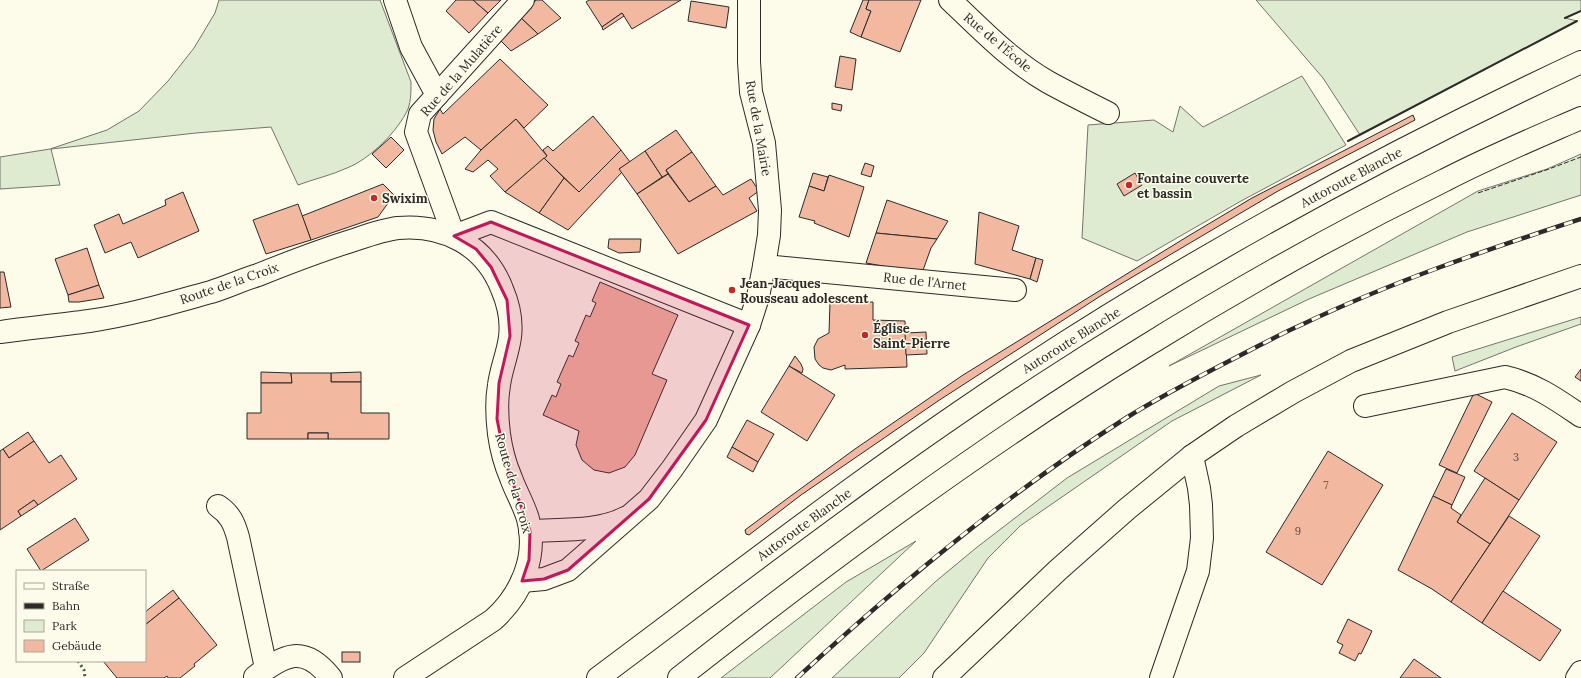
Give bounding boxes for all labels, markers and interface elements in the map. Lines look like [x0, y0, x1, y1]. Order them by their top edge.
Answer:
street label: Rue de l'École [960, 9, 1035, 76]
street label: Rue de la Mulatière [417, 21, 506, 120]
street label: Rue de la Mairie [742, 79, 775, 177]
street label: Autoroute Blanche [1297, 143, 1405, 212]
place label: Fontaine couverte et bassin [1137, 170, 1249, 202]
marker: Fontaine couverte et bassin [1124, 180, 1134, 190]
place label: Swixim [382, 190, 428, 207]
marker: Swixim [369, 193, 379, 203]
street label: Route de la Croix [177, 259, 281, 308]
street label: Rue de l'Arnet [882, 269, 968, 294]
place label: Jean-Jacques Rousseau adolescent [740, 275, 869, 307]
marker: Jean-Jacques Rousseau adolescent [727, 285, 737, 295]
street label: Autoroute Blanche [1018, 303, 1124, 378]
place label: Église Saint-Pierre [873, 319, 950, 352]
marker: Église Saint-Pierre [860, 330, 870, 340]
street label: Route de la Croix [491, 431, 536, 535]
house number: 3 [1513, 450, 1519, 464]
house number: 7 [1323, 478, 1329, 492]
street label: Autoroute Blanche [753, 484, 855, 565]
house number: 9 [1295, 524, 1301, 538]
legend [16, 570, 146, 662]
text: Straße [52, 578, 90, 593]
text: Bahn [52, 598, 80, 613]
text: Park [52, 618, 78, 633]
text: Gebäude [52, 638, 102, 653]

